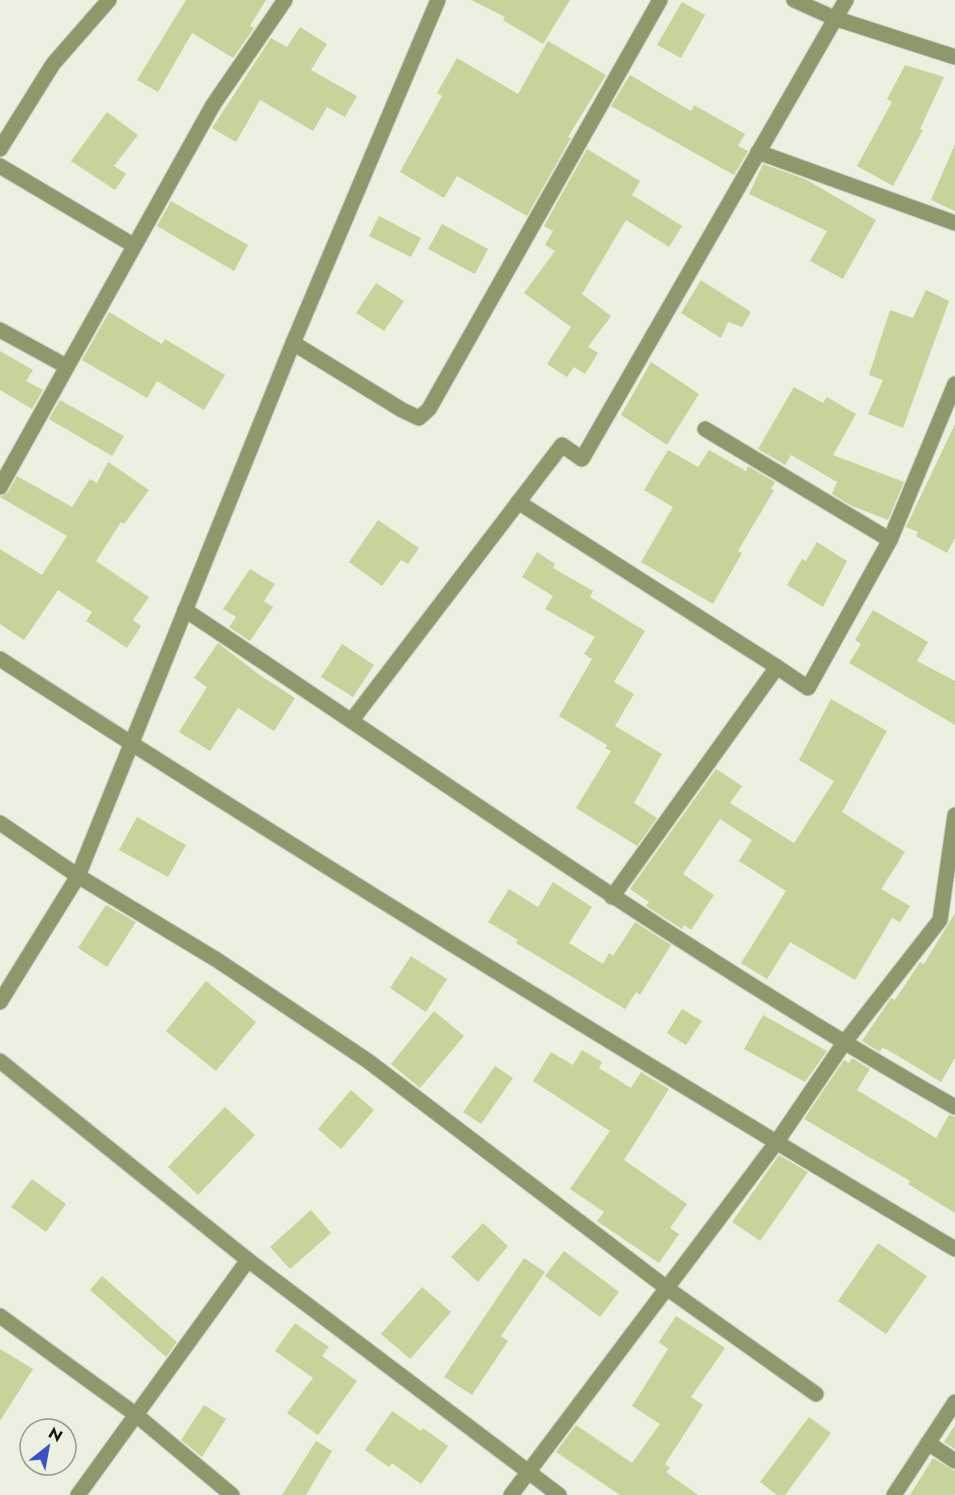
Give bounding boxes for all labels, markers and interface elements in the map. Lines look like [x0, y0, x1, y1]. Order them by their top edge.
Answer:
north arrow [18, 1417, 78, 1477]
text: N [44, 1421, 67, 1448]

